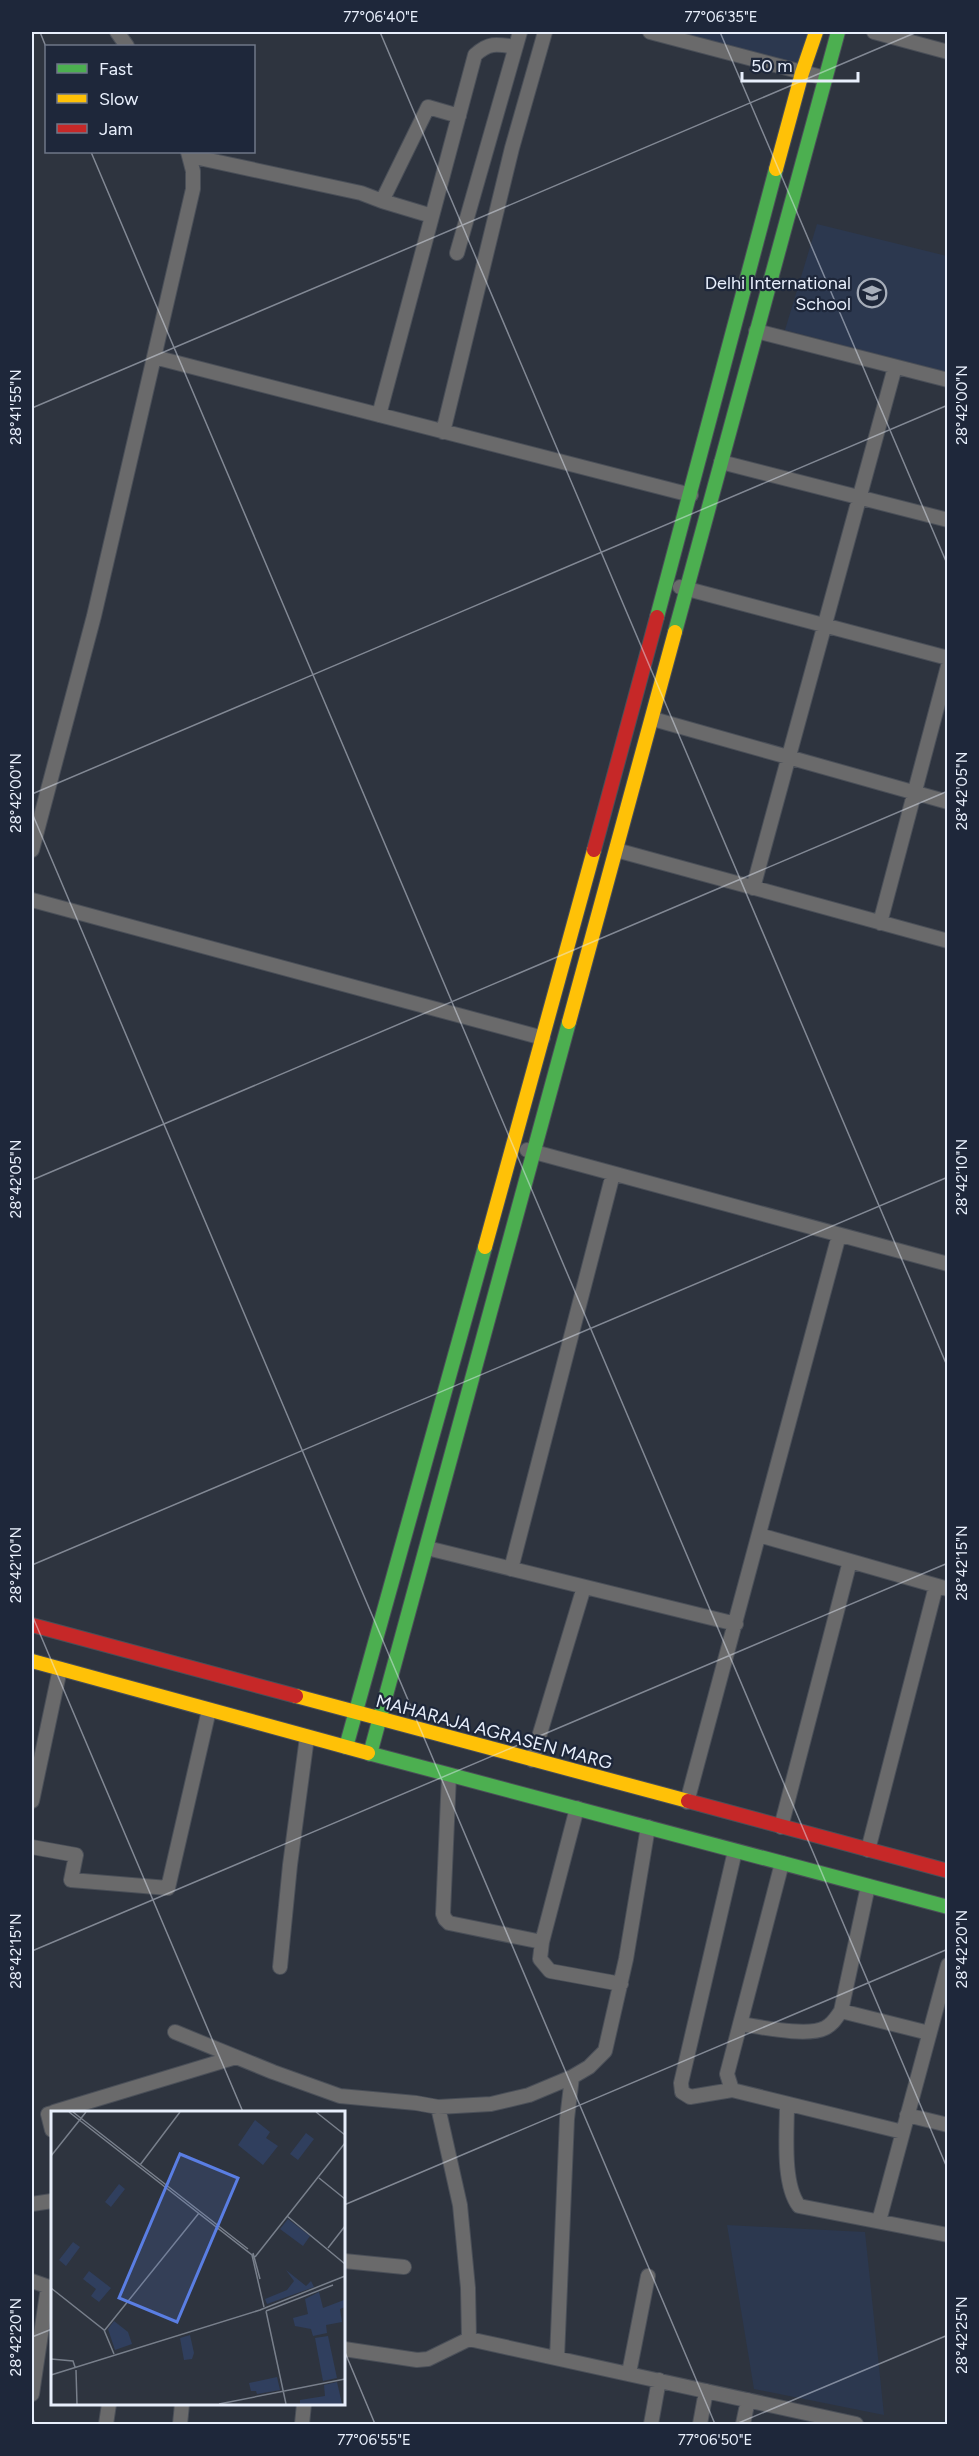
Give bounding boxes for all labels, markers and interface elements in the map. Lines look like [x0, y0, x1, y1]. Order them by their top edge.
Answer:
text: 77°06'40"E [343, 8, 419, 26]
text: 77°06'35"E [684, 8, 758, 26]
legend [45, 45, 255, 153]
scale bar [742, 45, 858, 83]
text: 50 m [751, 55, 793, 77]
text: Fast [99, 58, 133, 80]
text: Slow [99, 88, 138, 110]
text: Jam [99, 118, 133, 140]
place label: Delhi International School [705, 272, 851, 315]
school or university icon: Delhi International School [856, 277, 888, 309]
text: 28°42'00"N [953, 365, 971, 445]
text: 28°41'55"N [7, 369, 25, 445]
text: 28°42'05"N [953, 752, 971, 830]
text: 28°42'00"N [7, 753, 25, 833]
text: 28°42'10"N [953, 1139, 971, 1215]
text: 28°42'05"N [7, 1140, 25, 1218]
text: 28°42'15"N [953, 1525, 971, 1601]
text: 28°42'10"N [7, 1527, 25, 1603]
street label: MAHARAJA AGRASEN MARG [373, 1690, 615, 1774]
text: 28°42'20"N [953, 1910, 971, 1988]
text: 28°42'15"N [7, 1913, 25, 1989]
inset map [51, 2111, 345, 2405]
text: 28°42'25"N [953, 2296, 971, 2374]
text: 28°42'20"N [7, 2298, 25, 2376]
text: 77°06'55"E [337, 2431, 411, 2449]
text: 77°06'50"E [678, 2431, 752, 2449]

